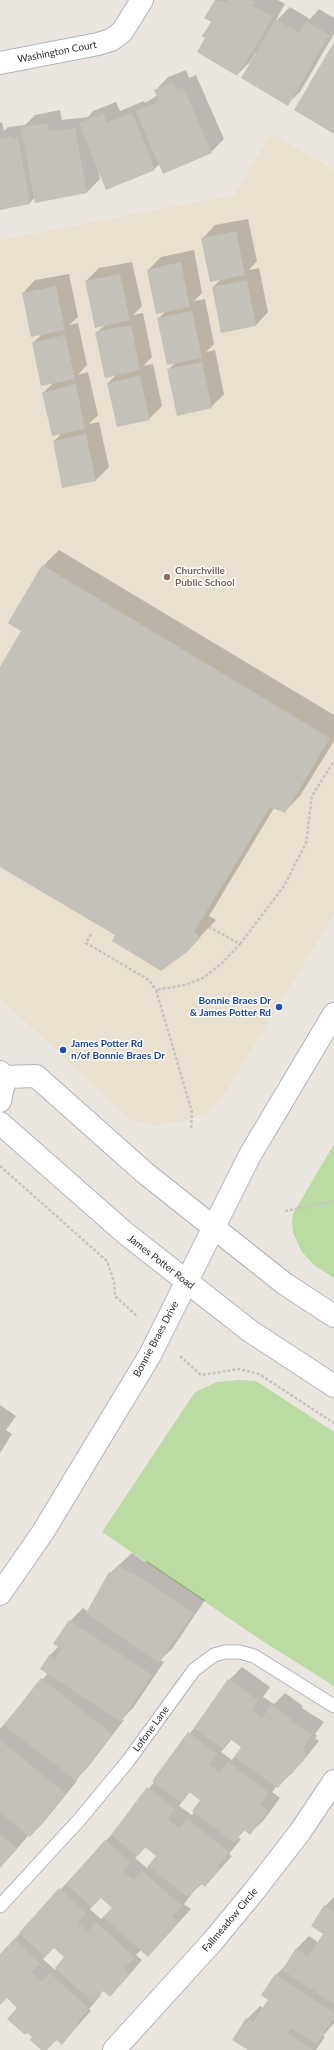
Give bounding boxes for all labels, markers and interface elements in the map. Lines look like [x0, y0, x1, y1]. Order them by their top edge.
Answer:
street label: Washington Court [16, 38, 98, 66]
place label: Churchville Public School [175, 565, 235, 588]
marker: Churchville Public School [162, 572, 172, 582]
place label: Bonnie Braes Dr & James Potter Rd [190, 995, 271, 1018]
marker: Bonnie Braes Dr & James Potter Rd [274, 1002, 284, 1012]
place label: James Potter Rd n/of Bonnie Braes Dr [71, 1038, 165, 1062]
marker: James Potter Rd n/of Bonnie Braes Dr [58, 1045, 68, 1055]
street label: James Potter Road [125, 1232, 197, 1292]
street label: Bonnie Braes Drive [131, 1299, 181, 1379]
street label: Lofone Lane [130, 1704, 172, 1754]
street label: Fallmeadow Circle [200, 1886, 260, 1954]

